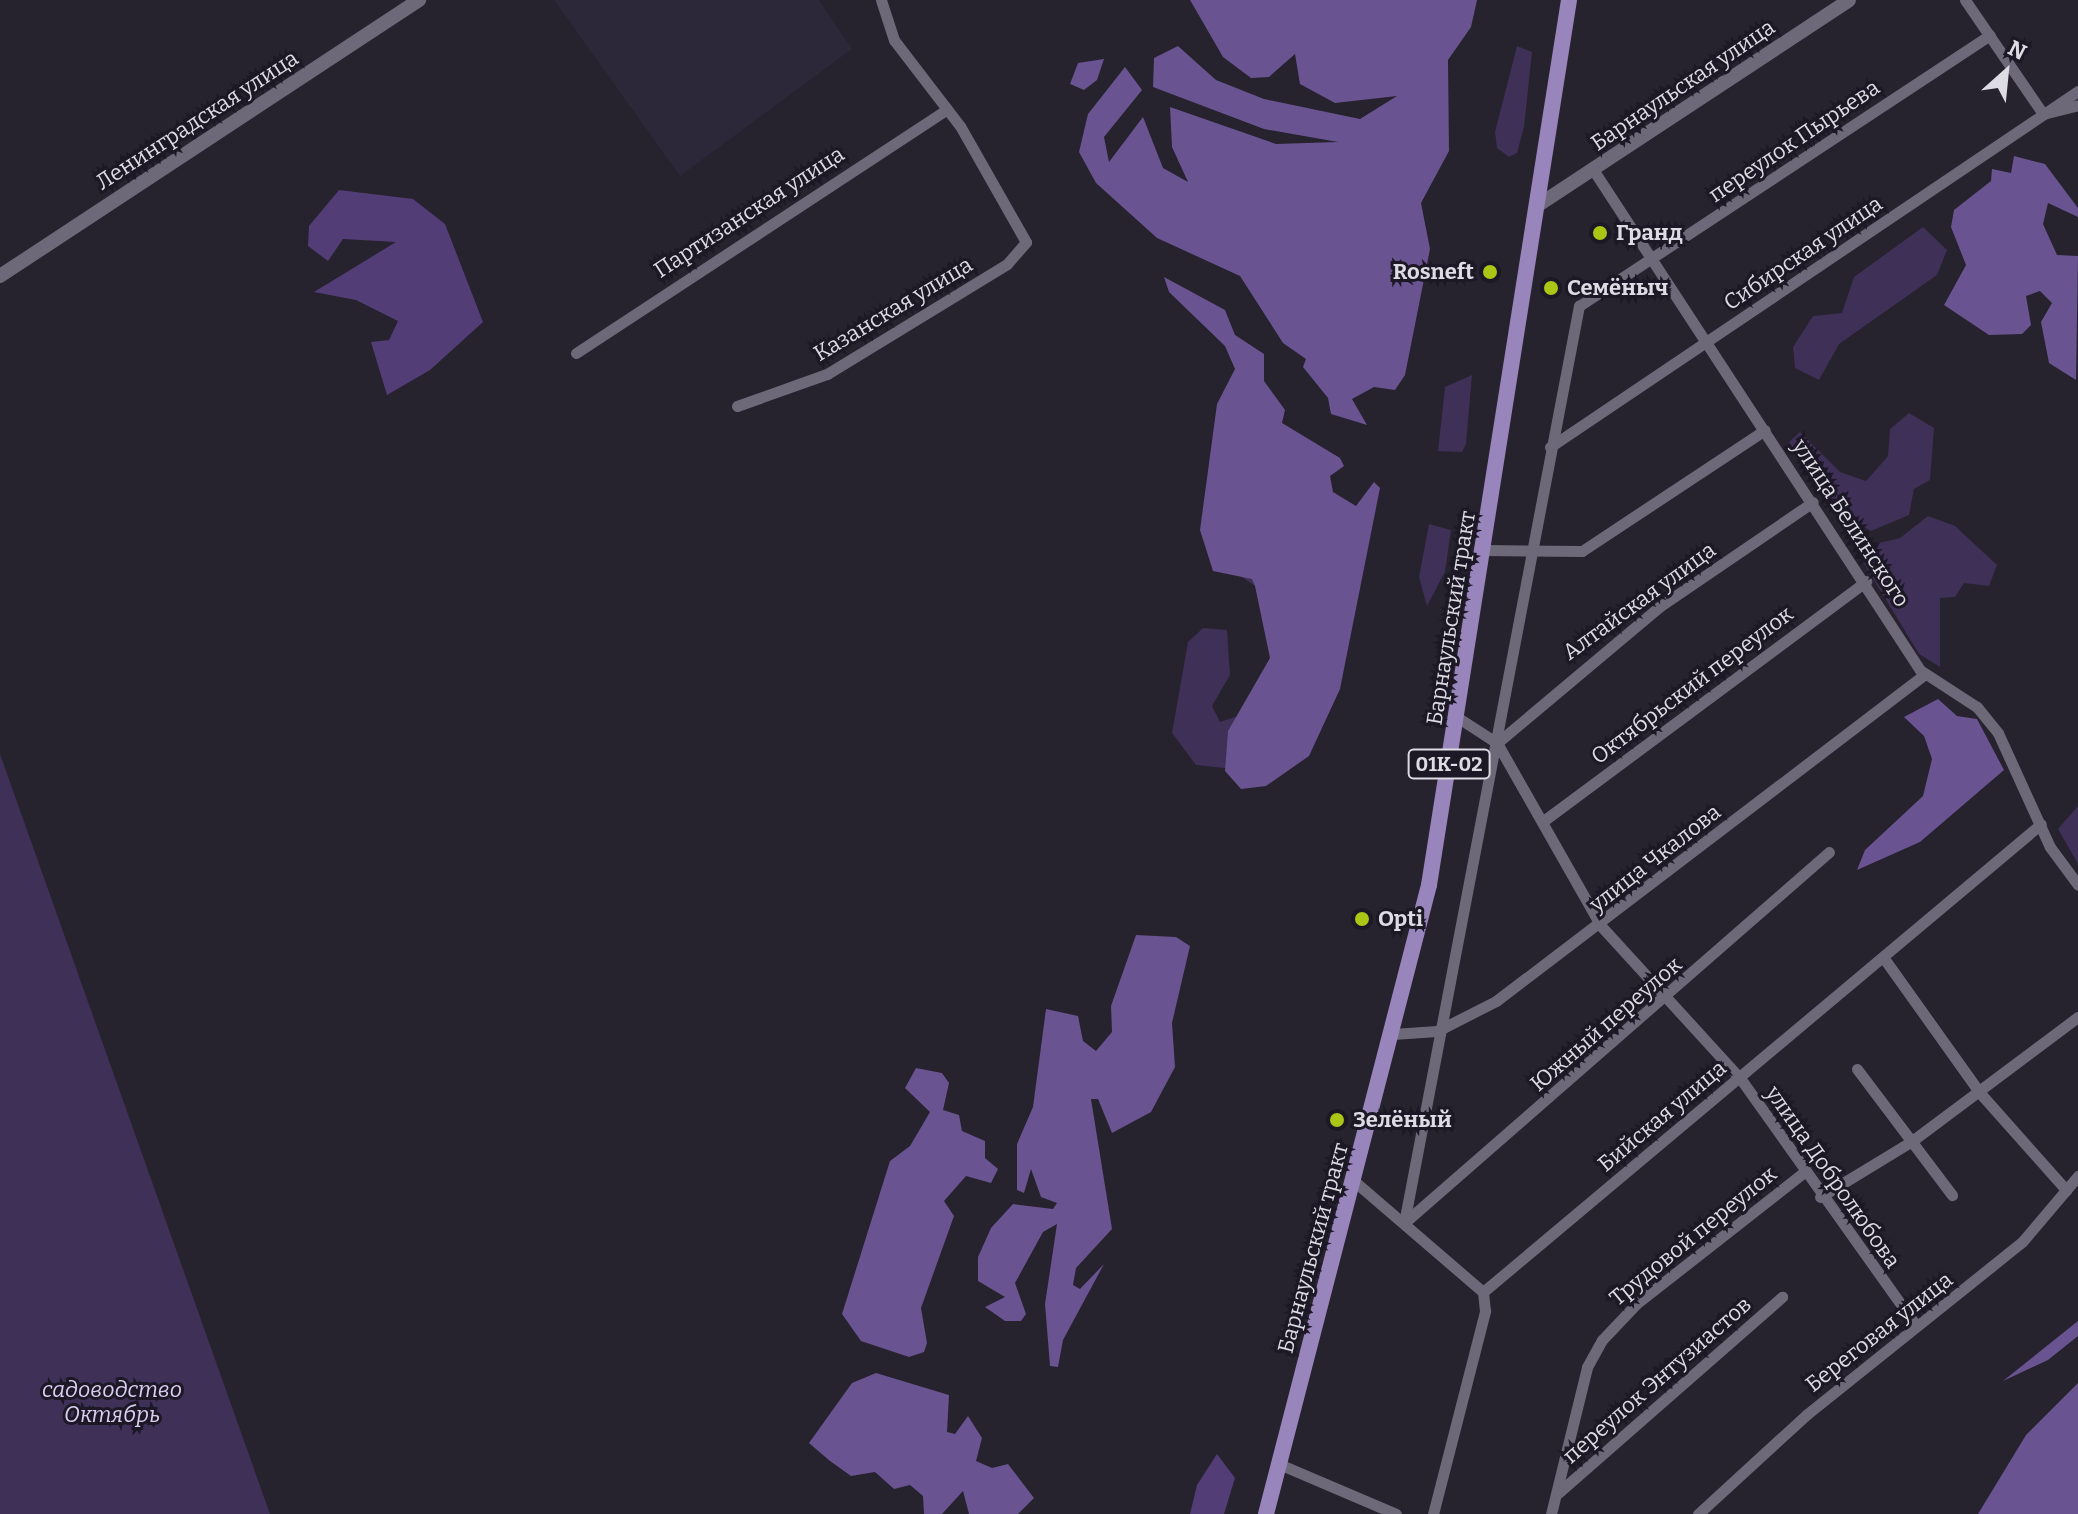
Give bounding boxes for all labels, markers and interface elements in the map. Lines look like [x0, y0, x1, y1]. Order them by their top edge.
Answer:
street label: Барнаульская улица [1586, 14, 1780, 156]
north arrow [1966, 32, 2046, 112]
text: N [2003, 34, 2031, 66]
street label: Ленинградская улица [91, 45, 303, 195]
street label: переулок Пырьева [1704, 74, 1884, 208]
street label: Партизанская улица [649, 141, 849, 283]
street label: Сибирская улица [1719, 190, 1887, 316]
place label: Гранд [1616, 220, 1683, 246]
marker: Гранд [1591, 224, 1609, 242]
street label: Казанская улица [809, 251, 977, 367]
place label: Rosneft [1393, 259, 1474, 285]
marker: Rosneft [1481, 263, 1499, 281]
place label: Семёныч [1567, 275, 1668, 301]
marker: Семёныч [1542, 279, 1560, 297]
street label: улица Белинского [1787, 434, 1915, 612]
street label: Барнаульский тракт [1421, 509, 1481, 727]
street label: Алтайская улица [1557, 537, 1721, 665]
street label: Октябрьский переулок [1586, 600, 1798, 770]
road number: 01К-02 [1407, 748, 1491, 780]
street label: улица Чкалова [1584, 799, 1726, 917]
place label: Opti [1378, 906, 1423, 932]
marker: Opti [1353, 910, 1371, 928]
street label: Южный переулок [1525, 951, 1687, 1097]
street label: Бийская улица [1593, 1055, 1731, 1177]
street label: улица Добролюбова [1760, 1081, 1906, 1273]
place label: Зелёный [1353, 1107, 1452, 1133]
marker: Зелёный [1328, 1111, 1346, 1129]
street label: Барнаульский тракт [1272, 1140, 1354, 1356]
street label: Трудовой переулок [1604, 1161, 1782, 1311]
street label: Береговая улица [1800, 1266, 1958, 1398]
street label: переулок Энтузиастов [1558, 1291, 1756, 1469]
park label: садоводство Октябрь [42, 1376, 182, 1428]

